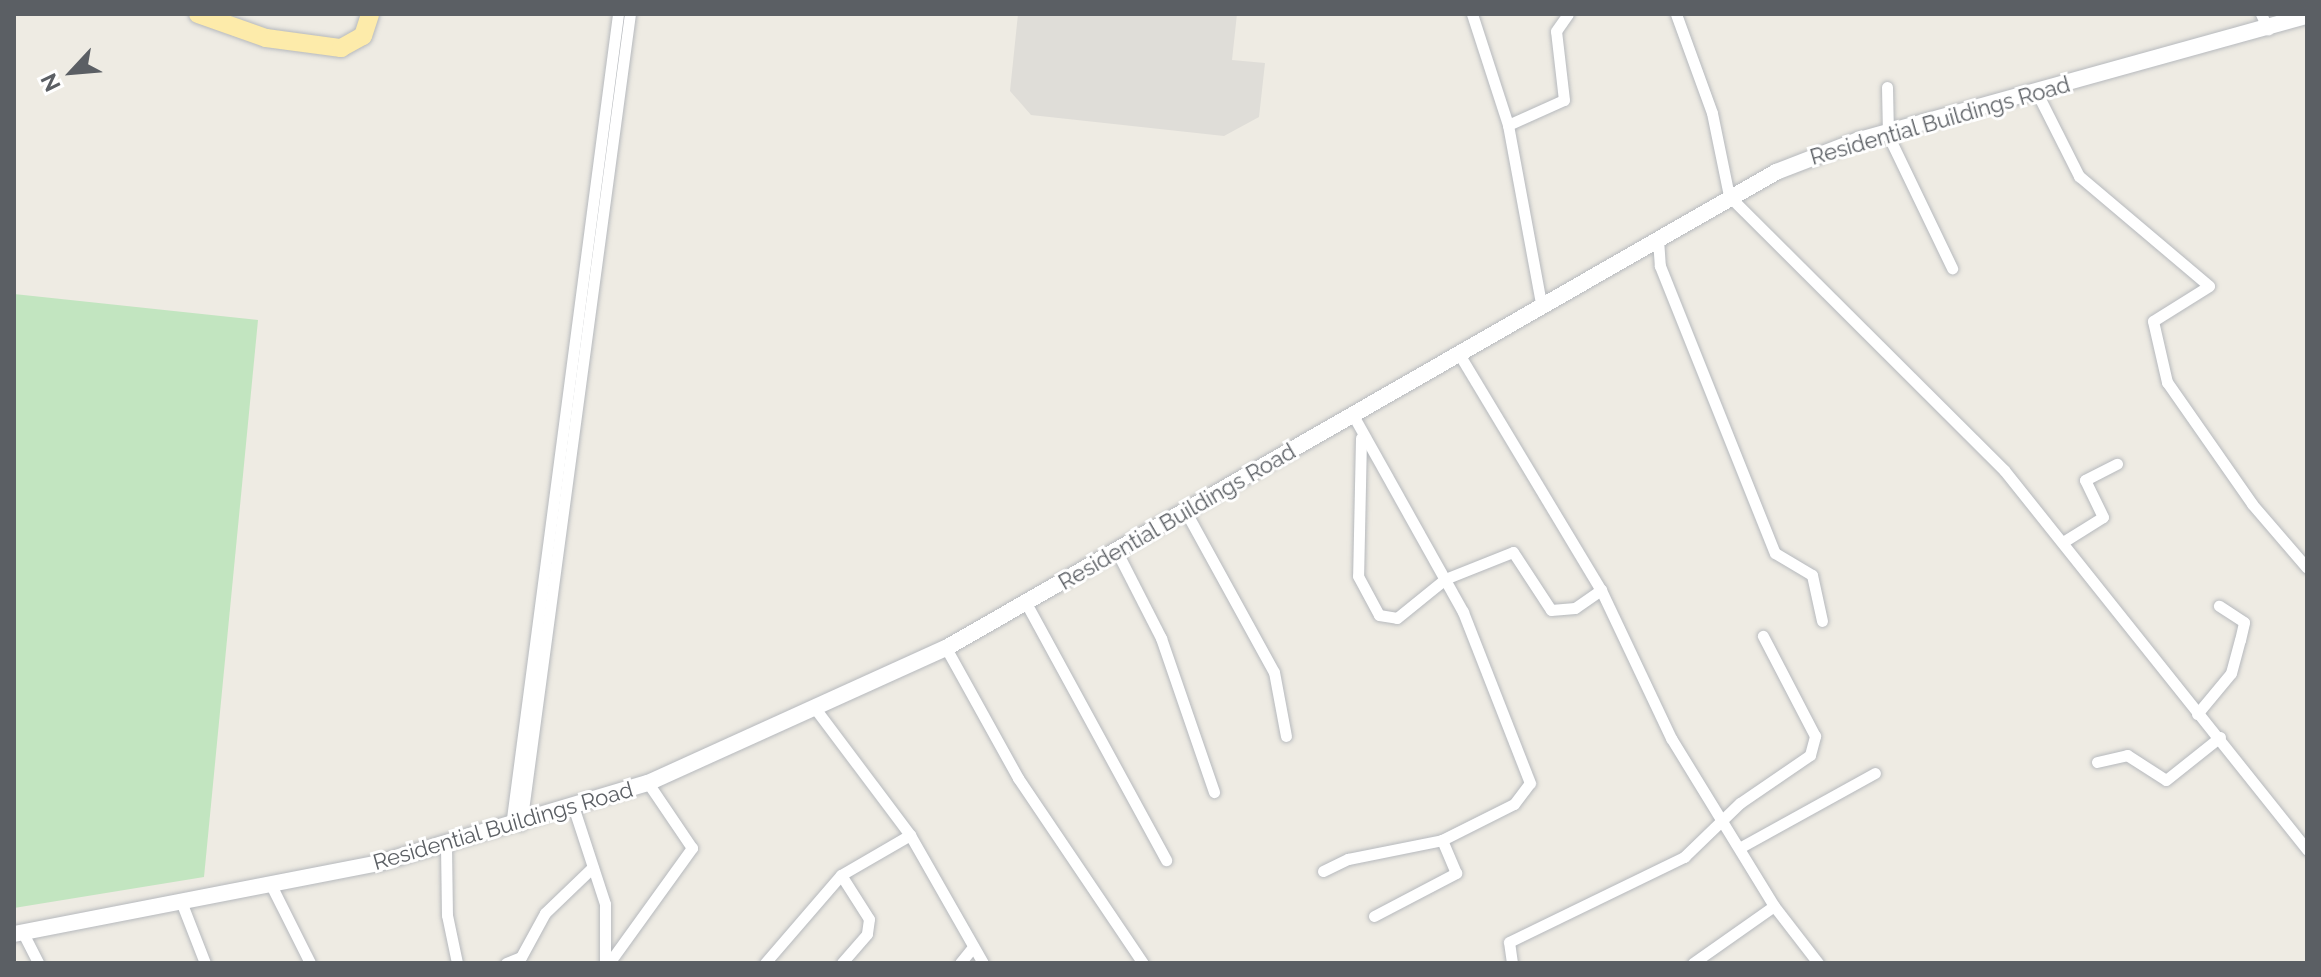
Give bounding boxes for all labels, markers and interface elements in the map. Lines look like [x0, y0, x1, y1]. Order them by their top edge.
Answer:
north arrow [32, 32, 112, 112]
text: N [35, 69, 66, 96]
street label: Residential Buildings Road [1807, 71, 2073, 171]
street label: Residential Buildings Road [1054, 438, 1300, 596]
street label: Residential Buildings Road [370, 776, 636, 876]

